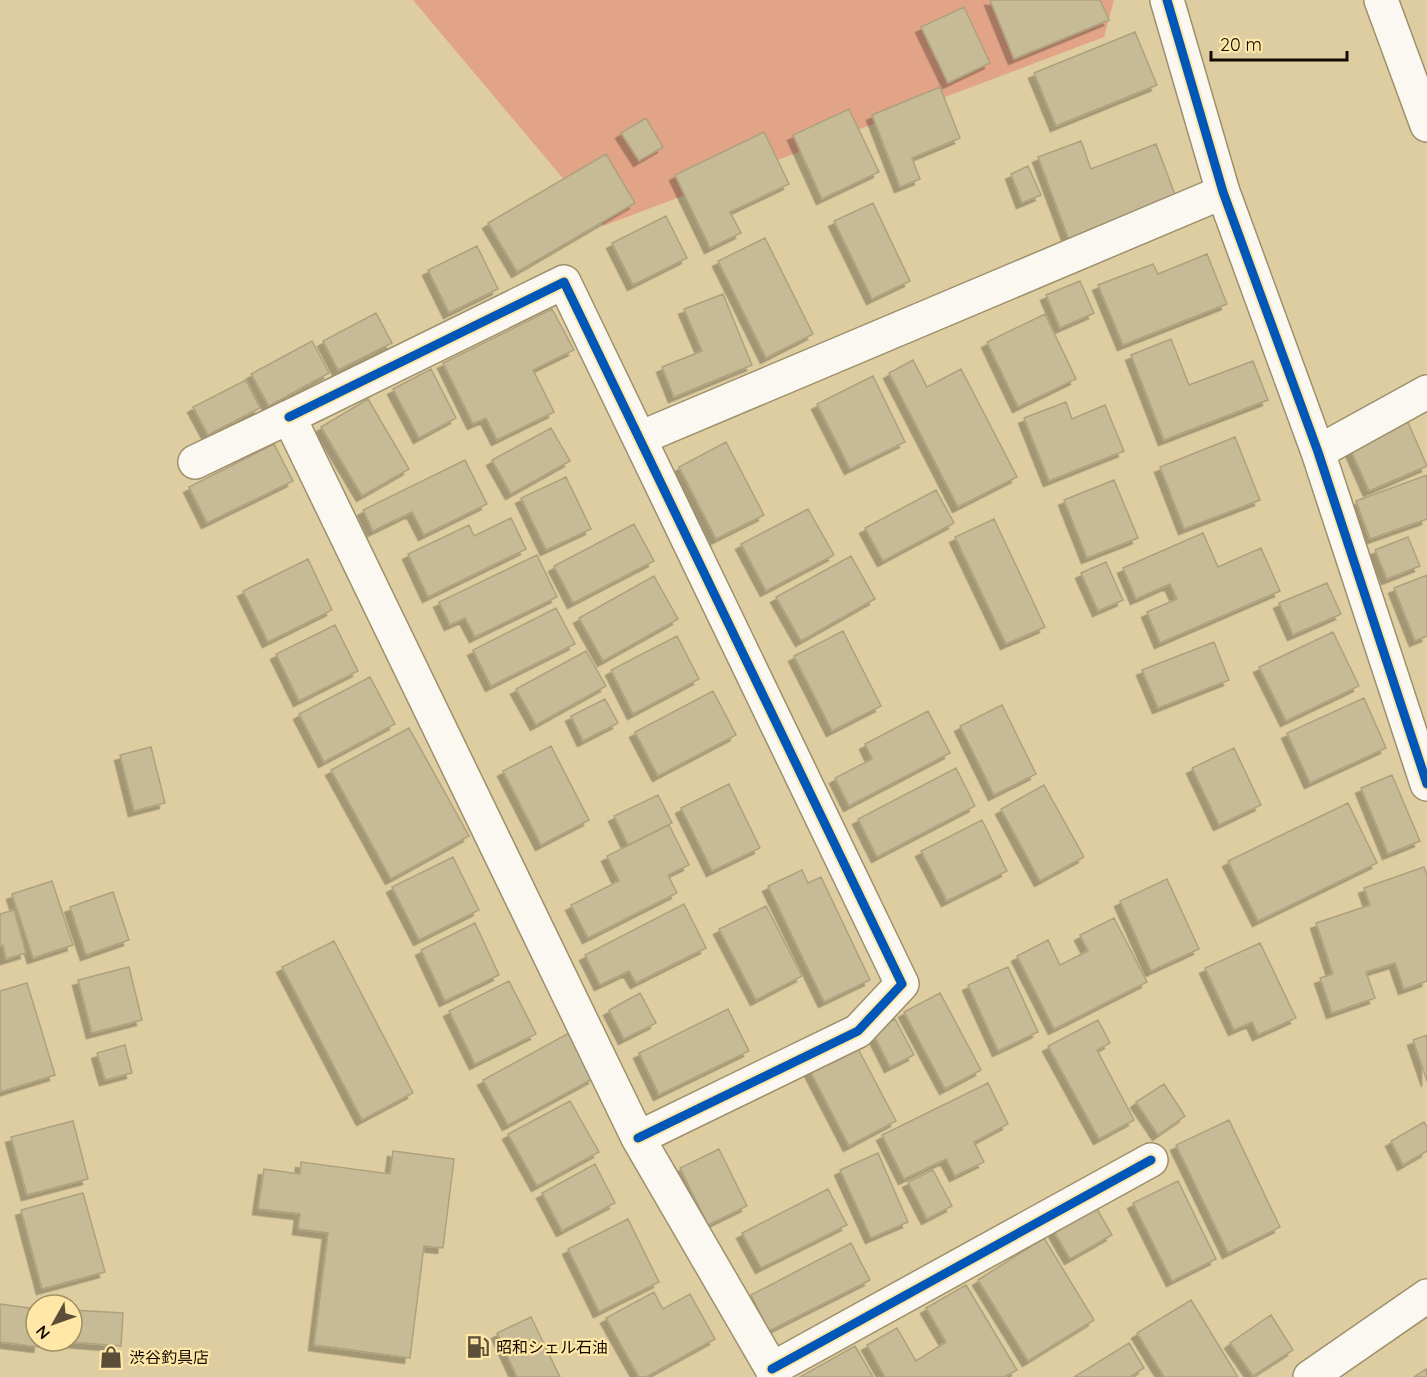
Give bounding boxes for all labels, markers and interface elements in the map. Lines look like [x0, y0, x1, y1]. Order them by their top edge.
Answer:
scale bar [1211, 24, 1348, 62]
text: 20 m [1220, 33, 1262, 56]
north arrow [24, 1293, 84, 1353]
text: N [31, 1322, 54, 1344]
fuel station icon: 昭和シェル石油 [465, 1334, 491, 1360]
place label: 昭和シェル石油 [496, 1337, 608, 1357]
shop icon: 渋谷釣具店 [98, 1344, 124, 1370]
place label: 渋谷釣具店 [129, 1347, 209, 1367]

